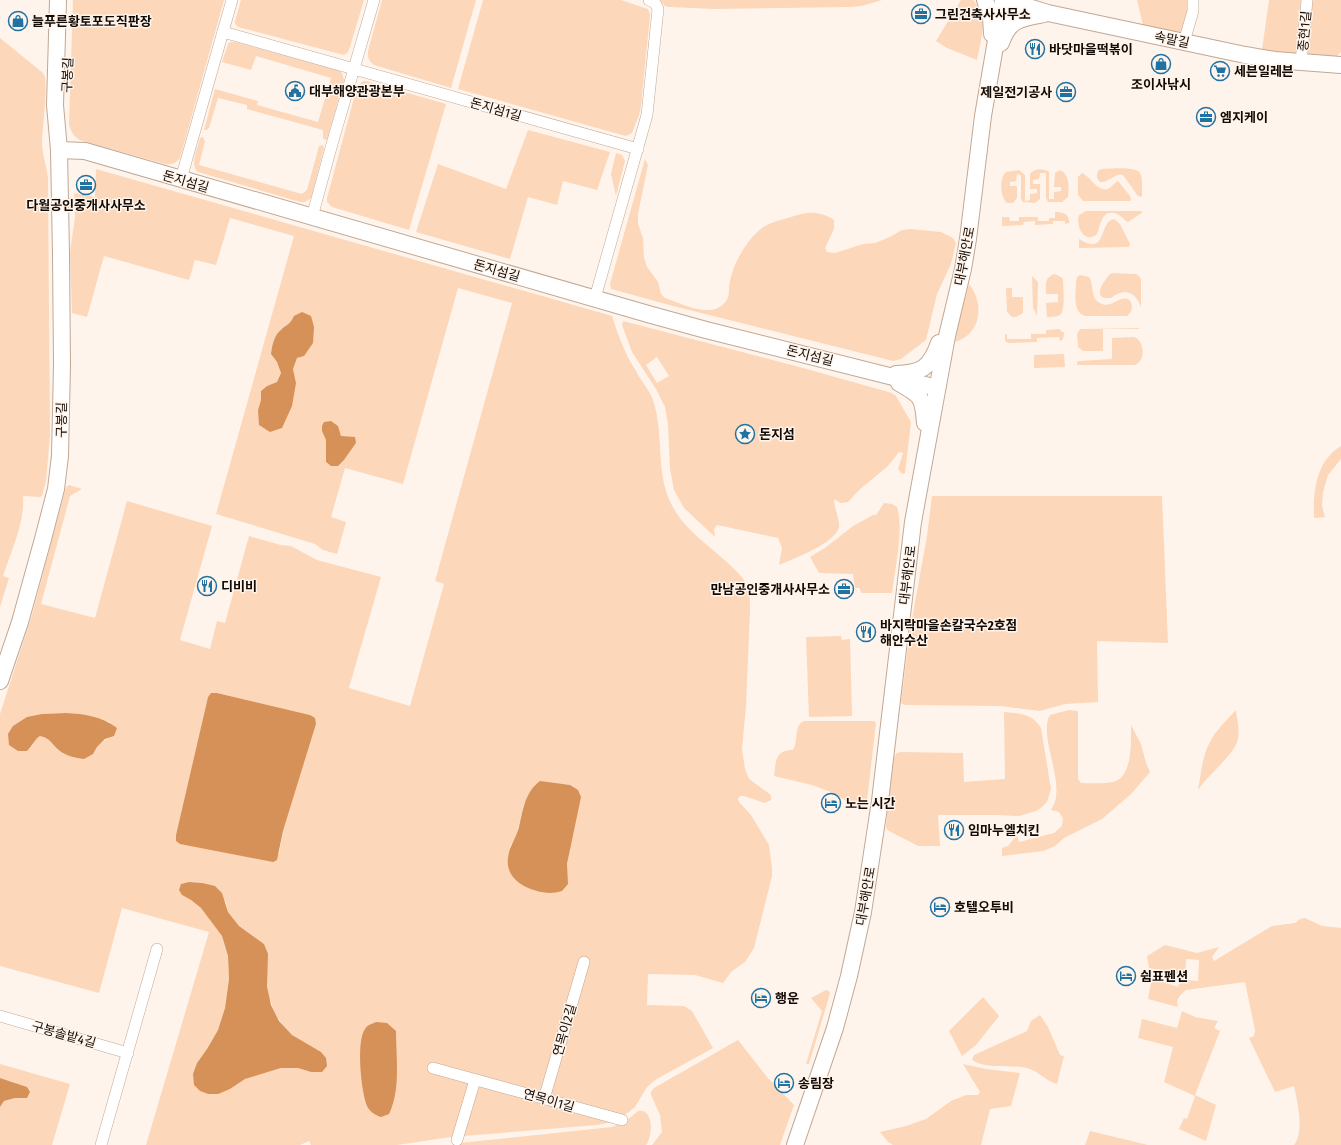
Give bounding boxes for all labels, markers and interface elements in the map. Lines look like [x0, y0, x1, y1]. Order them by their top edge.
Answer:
office icon: 그린건축사사무소 [910, 3, 932, 25]
place label: 그린건축사사무소 [935, 7, 1031, 22]
shop icon: 늘푸른황토포도직판장 [7, 10, 29, 32]
street label: 종현1길 [1295, 10, 1314, 52]
place label: 늘푸른황토포도직판장 [32, 14, 152, 29]
street label: 속말길 [1153, 28, 1191, 51]
restaurant icon: 바닷마을떡볶이 [1024, 38, 1046, 60]
place label: 바닷마을떡볶이 [1049, 42, 1133, 57]
shop icon: 조이사낚시 [1150, 53, 1172, 75]
street label: 구봉길 [59, 57, 76, 93]
supermarket icon: 세븐일레븐 [1209, 60, 1231, 82]
place label: 세븐일레븐 [1234, 64, 1294, 79]
place label: 조이사낚시 [1131, 77, 1191, 92]
public building icon: 대부해양관광본부 [284, 80, 306, 102]
office icon: 제일전기공사 [1055, 81, 1077, 103]
place label: 대부해양관광본부 [309, 84, 405, 99]
place label: 제일전기공사 [980, 85, 1052, 100]
street label: 돈지섬1길 [468, 95, 523, 124]
office icon: 엠지케이 [1195, 106, 1217, 128]
place label: 엠지케이 [1220, 110, 1268, 125]
street label: 돈지섬길 [161, 168, 211, 195]
office icon: 다월공인중개사사무소 [75, 174, 97, 196]
place label: 다월공인중개사사무소 [26, 198, 146, 213]
street label: 대부해안로 [951, 225, 978, 287]
street label: 돈지섬길 [472, 257, 522, 284]
street label: 돈지섬길 [785, 342, 835, 369]
street label: 구봉길 [54, 402, 69, 438]
place icon: 돈지섬 [734, 423, 756, 445]
place label: 돈지섬 [759, 427, 795, 442]
street label: 대부해안로 [896, 544, 919, 606]
restaurant icon: 디비비 [196, 575, 218, 597]
office icon: 만남공인중개사사무소 [833, 578, 855, 600]
place label: 디비비 [221, 579, 257, 594]
place label: 만남공인중개사사무소 [710, 582, 830, 597]
place label: 바지락마을손칼국수2호점 해안수산 [880, 618, 1018, 648]
restaurant icon: 바지락마을손칼국수2호점 해안수산 [855, 621, 877, 643]
hotel icon: 노는 시간 [820, 792, 842, 814]
place label: 노는 시간 [845, 796, 896, 811]
restaurant icon: 임마누엘치킨 [943, 819, 965, 841]
place label: 임마누엘치킨 [968, 823, 1040, 838]
street label: 대부해안로 [853, 865, 878, 927]
hotel icon: 호텔오투비 [929, 896, 951, 918]
place label: 호텔오투비 [954, 900, 1014, 915]
hotel icon: 쉼표펜션 [1115, 965, 1137, 987]
place label: 쉼표펜션 [1140, 969, 1188, 984]
hotel icon: 행운 [750, 987, 772, 1009]
place label: 행운 [775, 991, 799, 1006]
street label: 연목이2길 [550, 1002, 579, 1058]
street label: 구봉솔밭4길 [30, 1018, 98, 1051]
hotel icon: 송림장 [773, 1072, 795, 1094]
place label: 송림장 [798, 1076, 834, 1091]
street label: 연목이1길 [521, 1086, 576, 1115]

